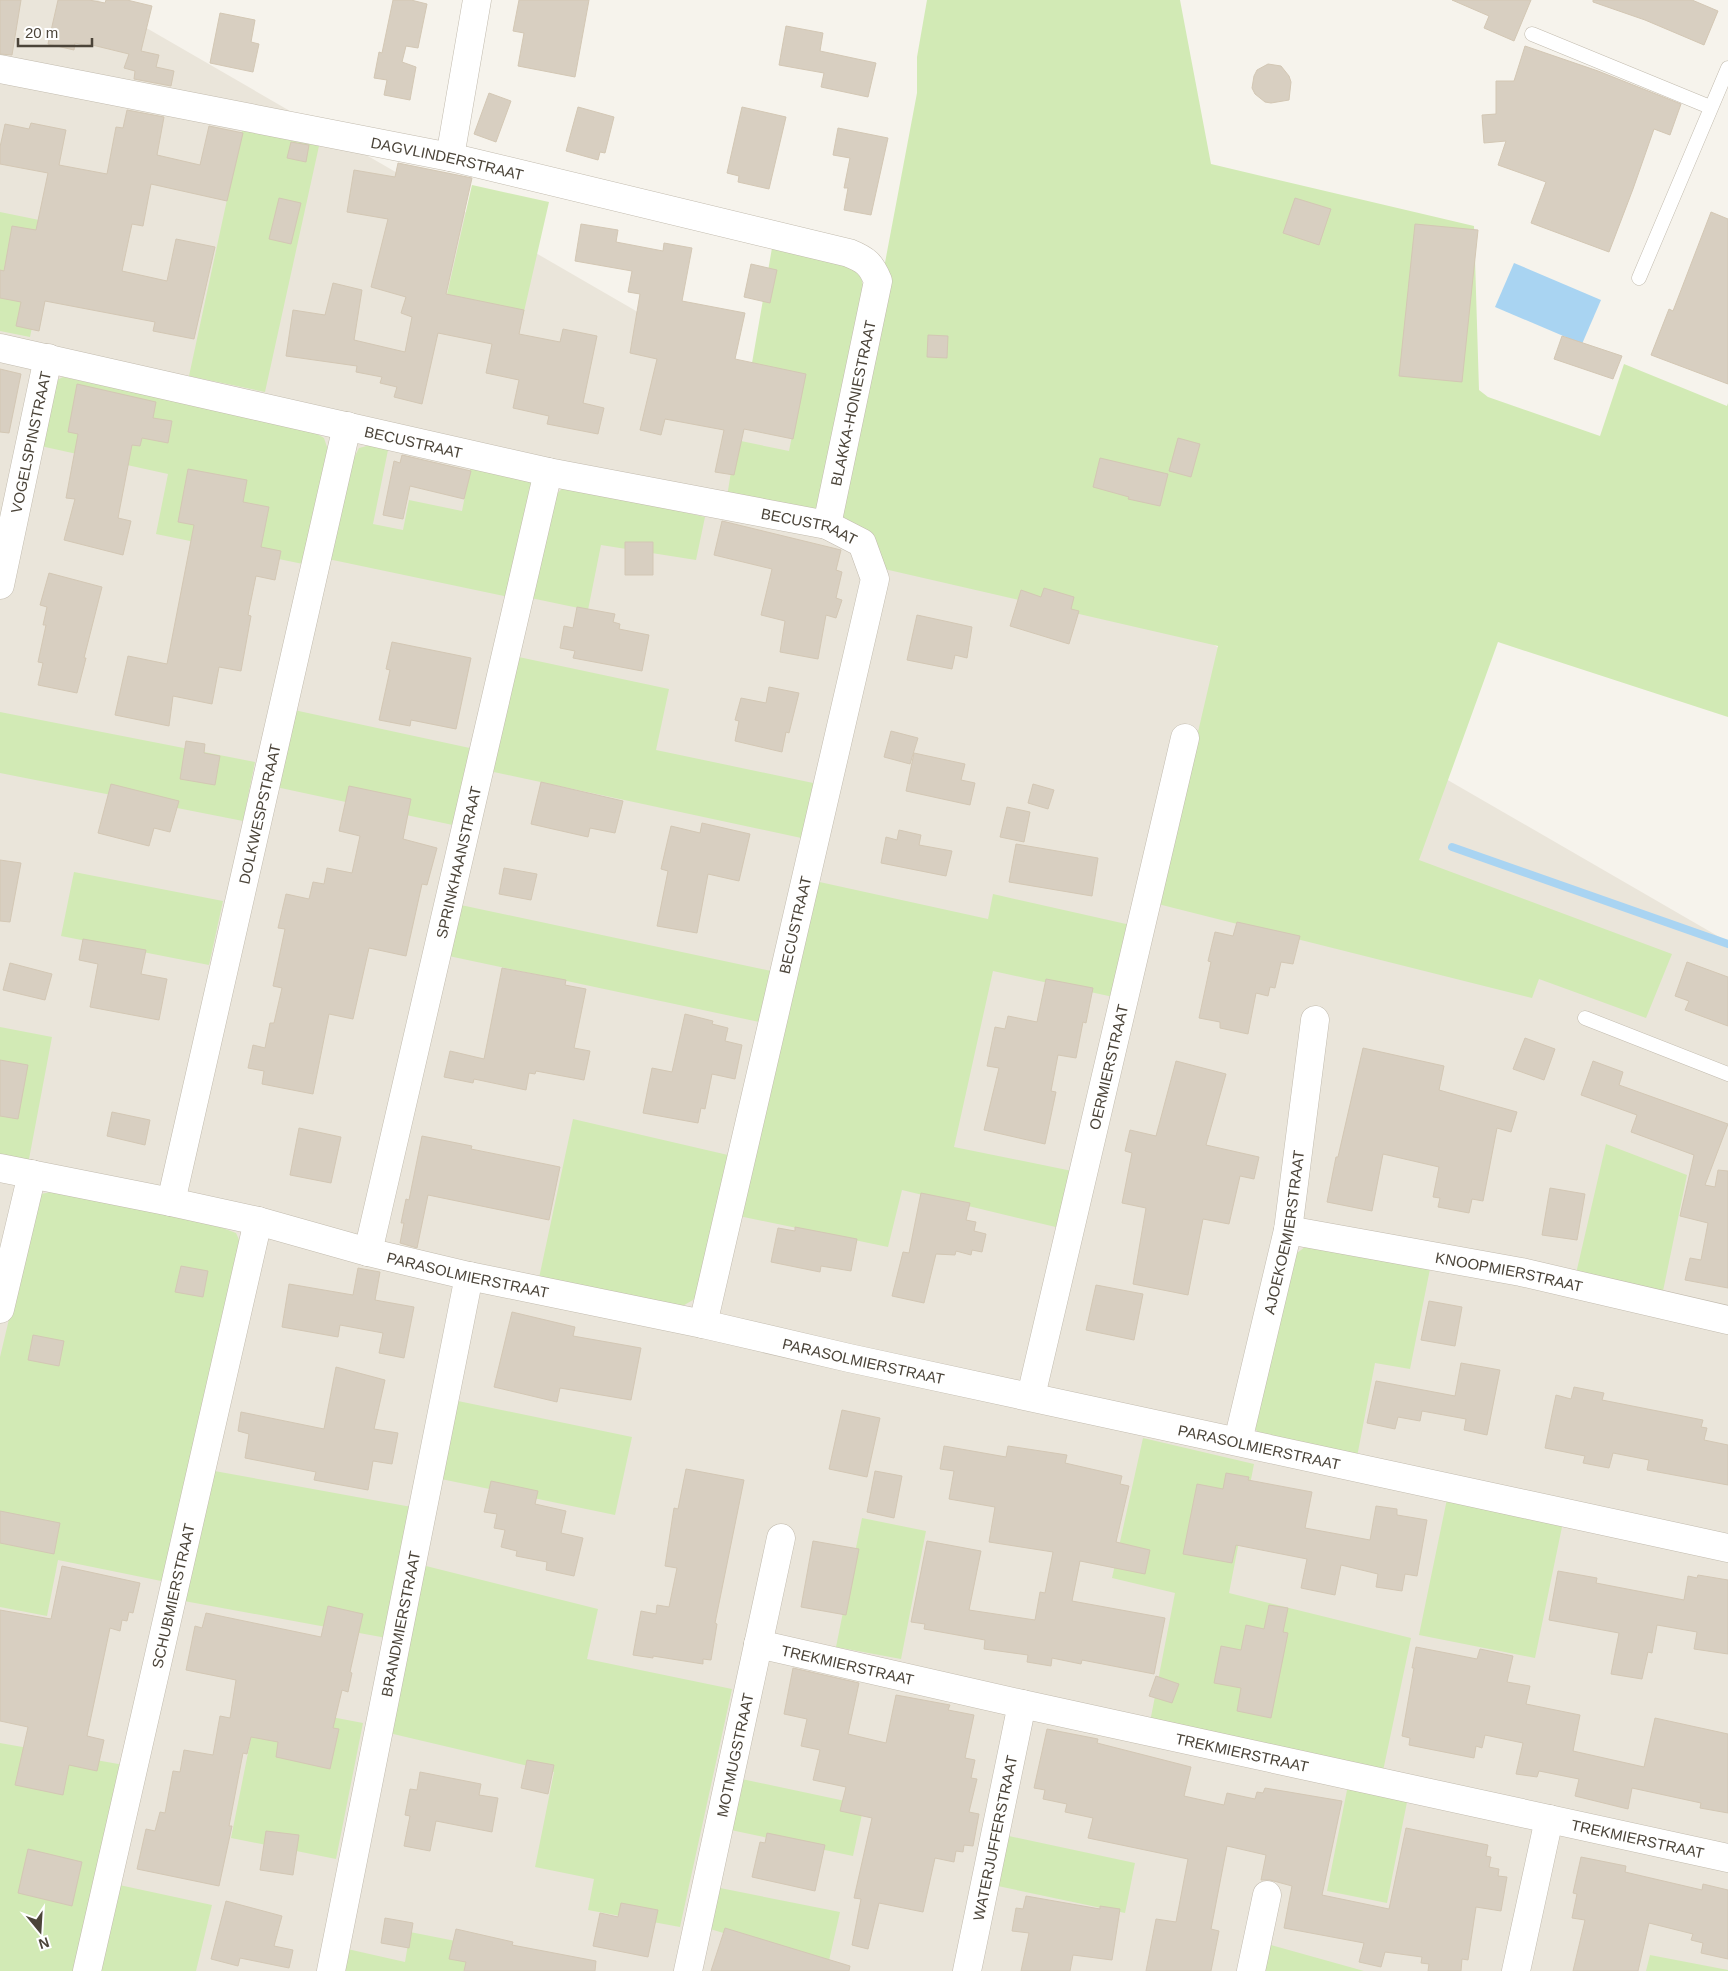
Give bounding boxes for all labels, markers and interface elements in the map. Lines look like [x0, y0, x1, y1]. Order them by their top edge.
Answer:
scale bar [18, 15, 91, 47]
text: 20 m [25, 24, 58, 41]
street label: DAGVLINDERSTRAAT [369, 133, 525, 183]
street label: BLAKKA-HONIESTRAAT [827, 319, 879, 487]
street label: VOGELSPINSTRAAT [7, 370, 54, 515]
street label: BECUSTRAAT [363, 422, 464, 461]
street label: BECUSTRAAT [760, 504, 860, 548]
street label: DOLKWESPSTRAAT [235, 742, 283, 886]
street label: SPRINKHAANSTRAAT [432, 784, 484, 940]
street label: BECUSTRAAT [776, 874, 814, 976]
street label: OERMIERSTRAAT [1085, 1003, 1131, 1131]
street label: AJOEKOEMIERSTRAAT [1260, 1149, 1307, 1316]
street label: PARASOLMIERSTRAAT [385, 1248, 550, 1301]
street label: KNOOPMIERSTRAAT [1434, 1248, 1584, 1295]
street label: PARASOLMIERSTRAAT [781, 1334, 946, 1387]
street label: PARASOLMIERSTRAAT [1177, 1421, 1342, 1472]
street label: SCHUBMIERSTRAAT [148, 1521, 197, 1670]
street label: BRANDMIERSTRAAT [377, 1549, 423, 1698]
street label: TREKMIERSTRAAT [780, 1641, 916, 1688]
street label: MOTMUGSTRAAT [713, 1691, 756, 1819]
street label: TREKMIERSTRAAT [1174, 1729, 1310, 1775]
street label: WATERJUFFERSTRAAT [969, 1754, 1020, 1922]
street label: TREKMIERSTRAAT [1570, 1816, 1706, 1861]
north arrow [15, 1906, 65, 1956]
text: N [37, 1934, 51, 1953]

